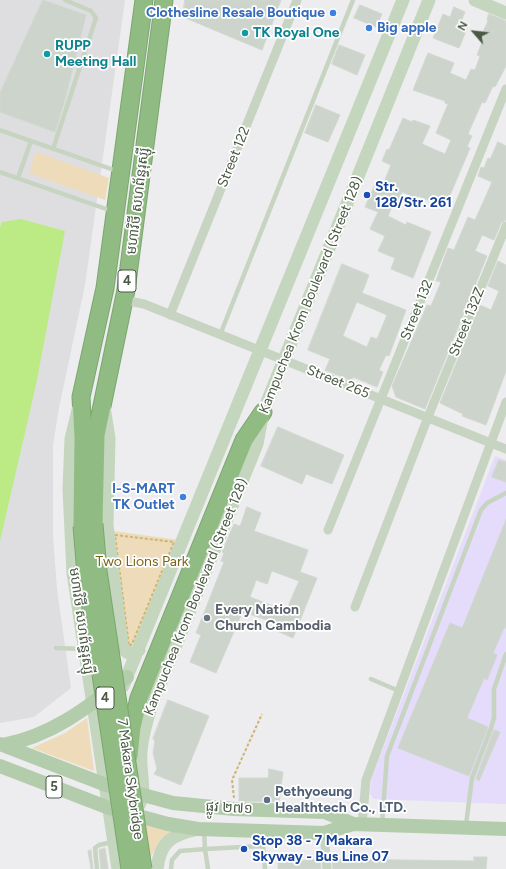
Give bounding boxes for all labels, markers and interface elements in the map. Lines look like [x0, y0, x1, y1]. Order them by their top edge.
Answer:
place label: Clothesline Resale Boutique [146, 5, 325, 21]
marker: Clothesline Resale Boutique [328, 8, 338, 18]
north arrow [454, 12, 494, 52]
text: N [455, 19, 471, 33]
place label: Big apple [377, 20, 436, 36]
marker: Big apple [364, 23, 374, 33]
place label: TK Royal One [253, 25, 339, 41]
marker: TK Royal One [240, 28, 250, 38]
place label: RUPP Meeting Hall [55, 38, 136, 70]
marker: RUPP Meeting Hall [42, 49, 52, 59]
street label: Street 122 [214, 124, 254, 190]
street label: មហាវិថី សហព័ន្ធរុស្ស៊ី [123, 146, 153, 256]
street label: Kampuchea Krom Boulevard (Street 128) [256, 174, 366, 416]
place label: Str. 128/Str. 261 [375, 179, 452, 212]
marker: Str. 128/Str. 261 [362, 190, 372, 200]
road number: 4 [118, 270, 136, 292]
street label: Street 132 [397, 277, 437, 343]
street label: Street 132Z [446, 285, 488, 359]
street label: Street 265 [304, 362, 372, 402]
street label: Kampuchea Krom Boulevard (Street 128) [141, 476, 251, 718]
place label: I-S-MART TK Outlet [112, 481, 175, 514]
marker: I-S-MART TK Outlet [178, 492, 188, 502]
park label: Two Lions Park [95, 554, 189, 570]
street label: មហាវិថី សហព័ន្ធរុស្ស៊ី [65, 566, 97, 676]
place label: Every Nation Church Cambodia [215, 602, 331, 634]
marker: Every Nation Church Cambodia [202, 613, 212, 623]
road number: 4 [96, 687, 114, 709]
street label: 7 Makara Skybridge [113, 717, 147, 841]
road number: 5 [46, 776, 62, 798]
place label: Pethyoeung Healthtech Co., LTD. [275, 784, 406, 816]
marker: Pethyoeung Healthtech Co., LTD. [262, 795, 272, 805]
street label: ផ្លូវ ២៧១ [205, 798, 253, 818]
place label: Stop 38 - 7 Makara Skyway - Bus Line 07 [252, 833, 389, 866]
marker: Stop 38 - 7 Makara Skyway - Bus Line 07 [239, 844, 249, 854]

